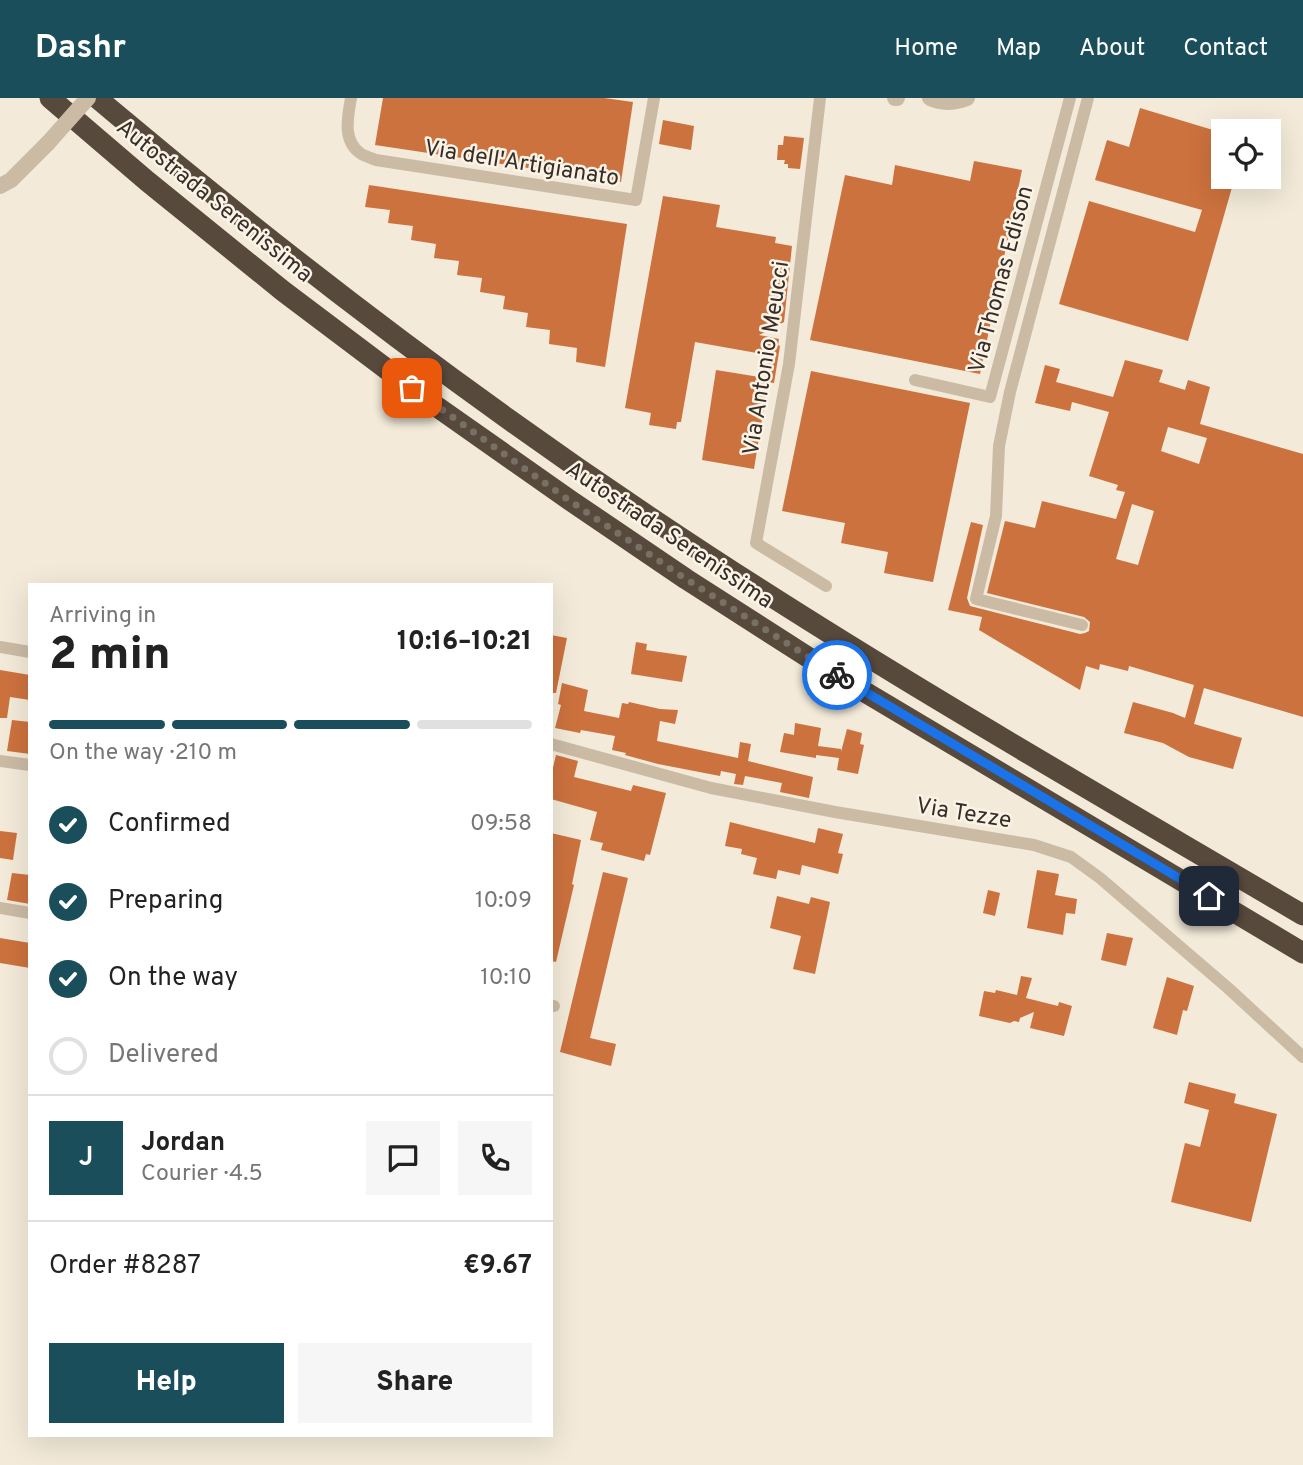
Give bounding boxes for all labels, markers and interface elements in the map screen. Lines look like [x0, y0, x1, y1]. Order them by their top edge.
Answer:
text: Dashr [35, 28, 126, 70]
text: Home [894, 34, 958, 64]
text: Map [996, 34, 1041, 64]
text: About [1079, 34, 1145, 64]
text: Contact [1183, 34, 1268, 64]
street label: Autostrada Serenissima [109, 114, 317, 290]
map controls [1211, 119, 1281, 189]
button: locate [1211, 119, 1281, 189]
street label: Via dell'Artigianato [422, 135, 621, 194]
street label: Via Thomas Edison [963, 183, 1041, 376]
street label: Via Antonio Meucci [738, 259, 797, 458]
pin [382, 358, 442, 418]
icon: bag [393, 369, 431, 407]
street label: Autostrada Serenissima [559, 456, 778, 616]
text: Arriving in [49, 602, 156, 631]
text: 10:16–10:21 [397, 626, 532, 659]
text: 2 min [49, 627, 171, 686]
courier [802, 640, 872, 710]
icon: bike [818, 656, 856, 694]
text: On the way · 210 m [49, 739, 237, 768]
street label: Via Tezze [914, 793, 1013, 836]
icon: check [49, 806, 87, 844]
text: Confirmed [108, 808, 231, 841]
text: 09:58 [470, 810, 532, 839]
pin [1179, 866, 1239, 926]
icon: home [1190, 877, 1228, 915]
icon: check [49, 883, 87, 921]
text: Preparing [108, 885, 223, 918]
text: 10:09 [475, 887, 532, 916]
icon: check [49, 960, 87, 998]
text: On the way [108, 962, 238, 995]
text: 10:10 [480, 964, 532, 993]
text: Delivered [108, 1039, 219, 1072]
button: chat [366, 1121, 440, 1195]
button: phone [458, 1121, 532, 1195]
text: Jordan [141, 1127, 225, 1160]
text: J [79, 1142, 93, 1175]
text: Courier · 4.5 [141, 1160, 263, 1189]
text: Order #8287 [49, 1250, 201, 1283]
text: €9.67 [463, 1250, 532, 1283]
button: Help [49, 1343, 284, 1423]
button: Share [298, 1343, 532, 1423]

